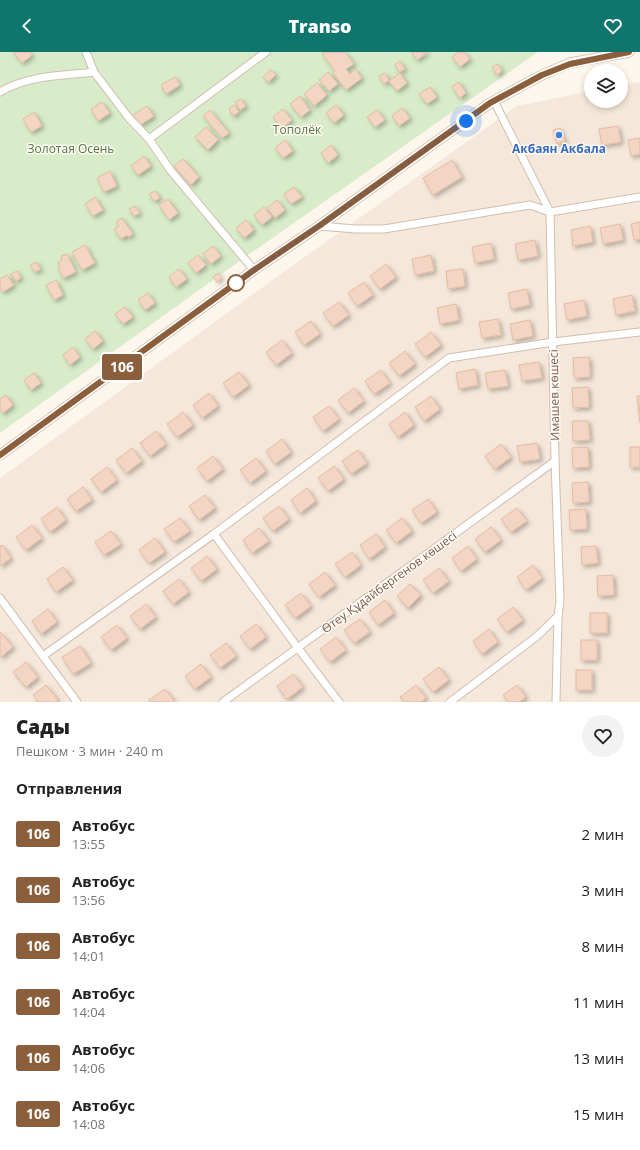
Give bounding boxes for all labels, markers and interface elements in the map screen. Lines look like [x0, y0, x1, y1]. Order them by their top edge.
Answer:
text: Transo [288, 14, 352, 38]
icon: back [16, 15, 38, 37]
icon: heart [602, 15, 624, 37]
map controls [584, 64, 628, 108]
button: layers [584, 64, 628, 108]
your location [456, 111, 476, 131]
park label: Тополёк [273, 121, 322, 138]
marker: Акбаян Акбала [554, 130, 564, 140]
park label: Золотая Осень [28, 140, 114, 157]
place label: Акбаян Акбала [512, 140, 606, 157]
unlabelled marker [227, 274, 245, 292]
street label: Имашев көшесі [545, 349, 563, 441]
line badge: 106 [99, 354, 145, 380]
text: 106 [110, 357, 134, 376]
street label: Өтеу Құдайбергенов көшесі [318, 527, 460, 637]
text: Сады [16, 714, 70, 740]
button: heart [582, 715, 624, 757]
text: Пешком · 3 мин · 240 m [16, 742, 163, 760]
text: Отправления [16, 778, 122, 798]
text: Автобус [72, 815, 135, 835]
text: 106 [26, 824, 50, 843]
text: 2 мин [581, 824, 624, 844]
text: 13:55 [72, 835, 105, 853]
text: Автобус [72, 871, 135, 891]
text: 106 [26, 880, 50, 899]
text: 3 мин [581, 880, 624, 900]
text: 13:56 [72, 891, 105, 909]
text: Автобус [72, 927, 135, 947]
text: 106 [26, 936, 50, 955]
text: 8 мин [581, 936, 624, 956]
text: 14:01 [72, 947, 105, 965]
text: Автобус [72, 983, 135, 1003]
text: 106 [26, 992, 50, 1011]
text: 11 мин [573, 992, 624, 1012]
text: 14:04 [72, 1003, 105, 1021]
text: Автобус [72, 1039, 135, 1059]
text: 106 [26, 1048, 50, 1067]
text: 13 мин [573, 1048, 624, 1068]
text: 14:06 [72, 1059, 105, 1077]
text: Автобус [72, 1095, 135, 1115]
text: 106 [26, 1104, 50, 1123]
text: 15 мин [573, 1104, 624, 1124]
text: 14:08 [72, 1115, 105, 1133]

